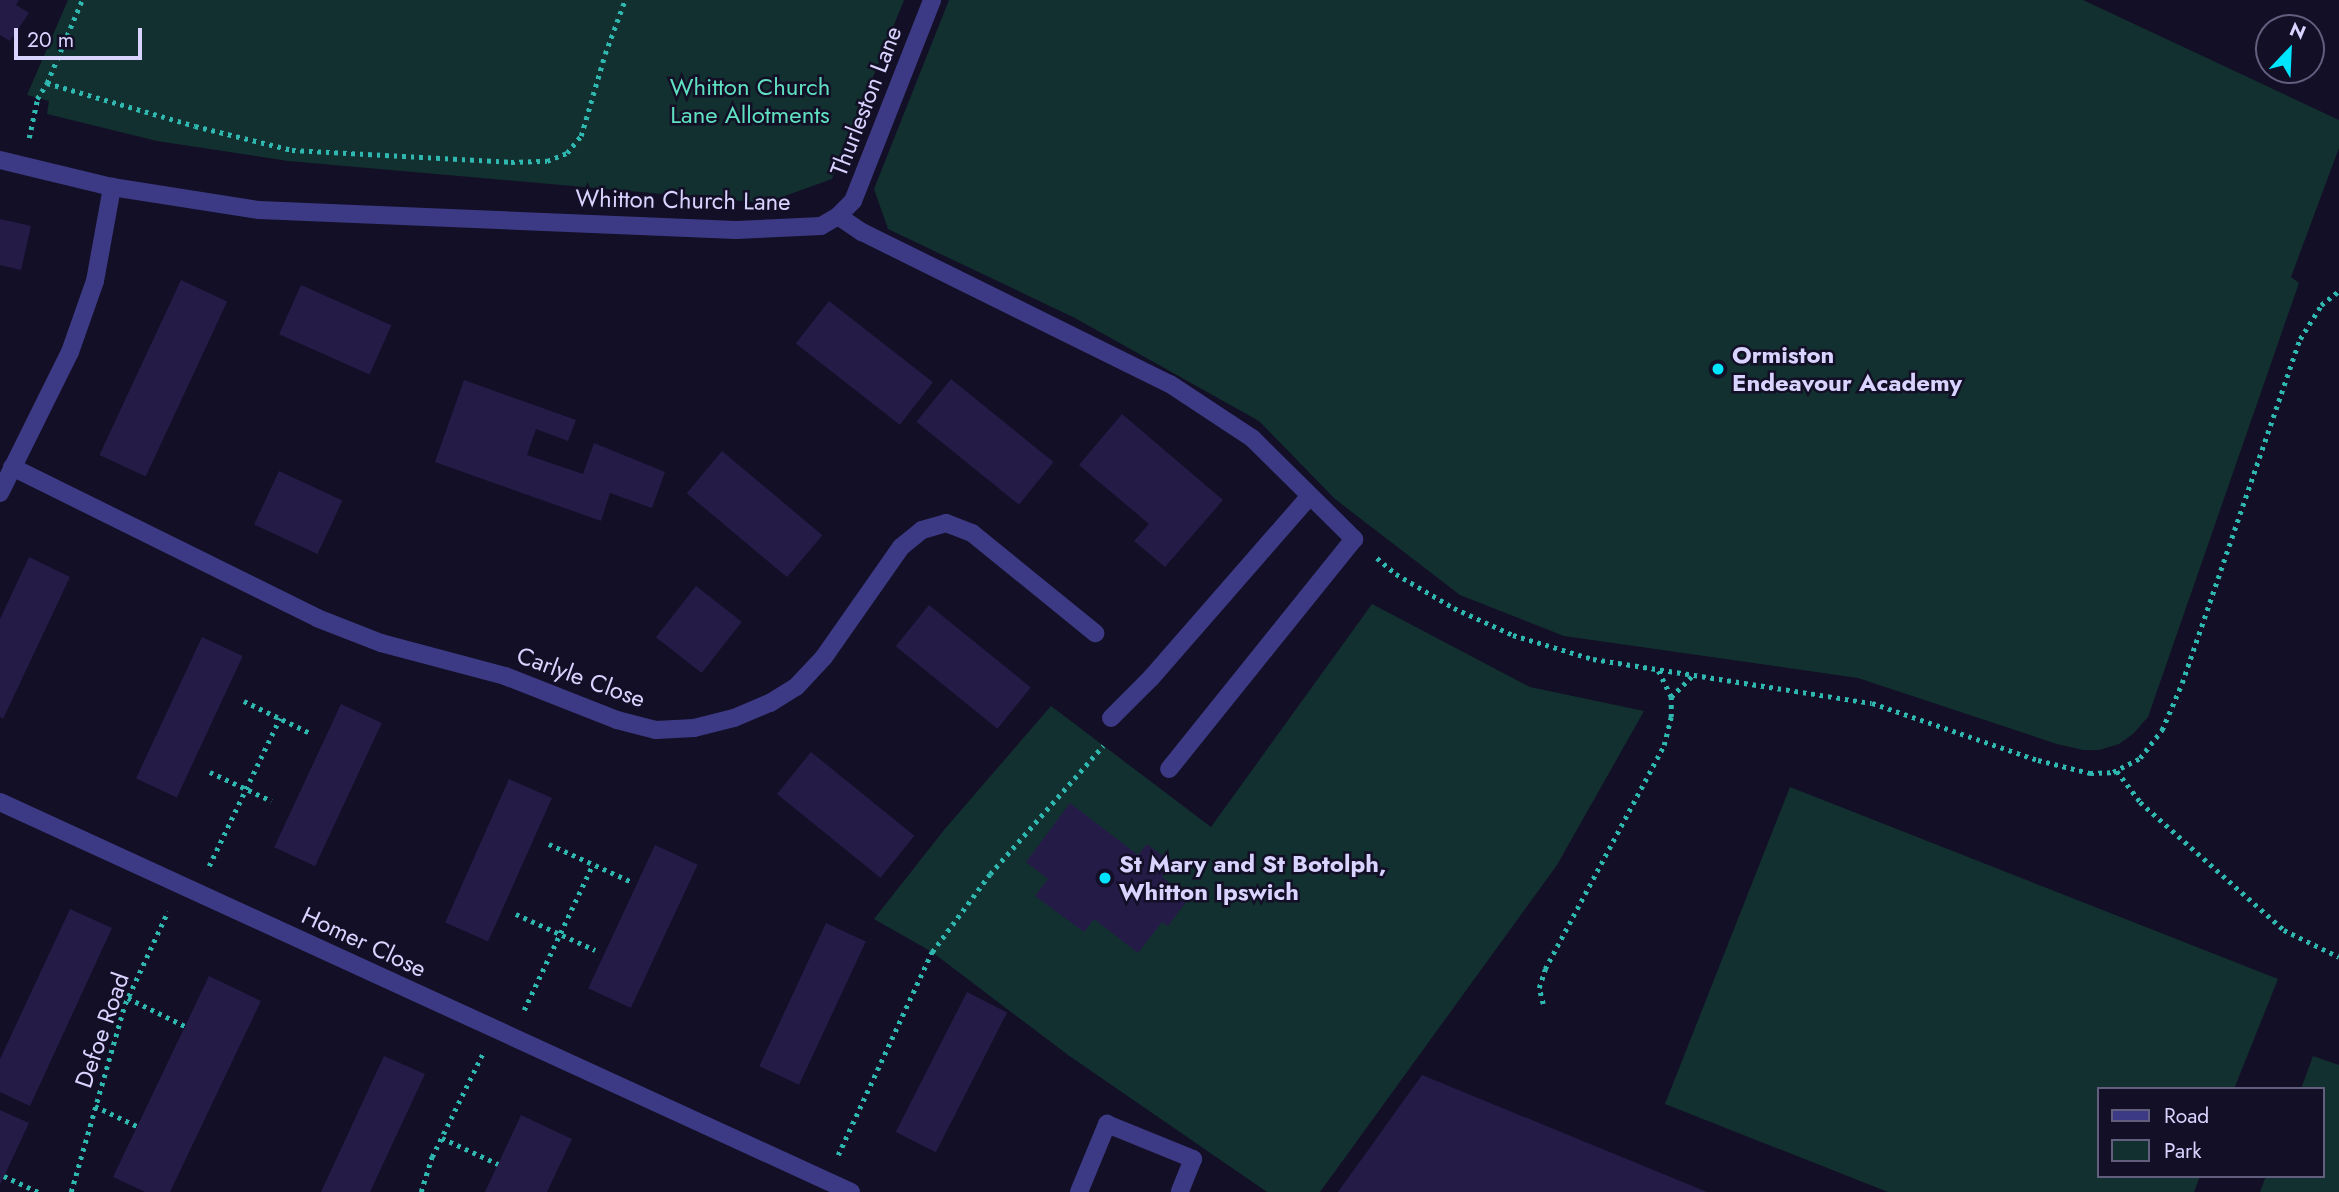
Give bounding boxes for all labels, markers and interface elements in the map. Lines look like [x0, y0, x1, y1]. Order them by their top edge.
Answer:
scale bar [18, 14, 145, 58]
north arrow [2255, 14, 2325, 84]
text: N [2285, 16, 2310, 46]
street label: Thurleston Lane [824, 22, 908, 180]
text: 20 m [27, 25, 74, 55]
park label: Whitton Church Lane Allotments [670, 73, 830, 129]
street label: Whitton Church Lane [575, 184, 791, 216]
place label: Ormiston Endeavour Academy [1732, 341, 1962, 397]
marker: Ormiston Endeavour Academy [1710, 361, 1726, 377]
street label: Carlyle Close [513, 640, 649, 714]
place label: St Mary and St Botolph, Whitton Ipswich [1119, 850, 1387, 906]
marker: St Mary and St Botolph, Whitton Ipswich [1097, 870, 1113, 886]
street label: Homer Close [297, 901, 431, 983]
street label: Defoe Road [69, 969, 135, 1091]
legend [2098, 1087, 2325, 1178]
text: Road [2164, 1101, 2209, 1131]
text: Park [2164, 1136, 2201, 1166]

